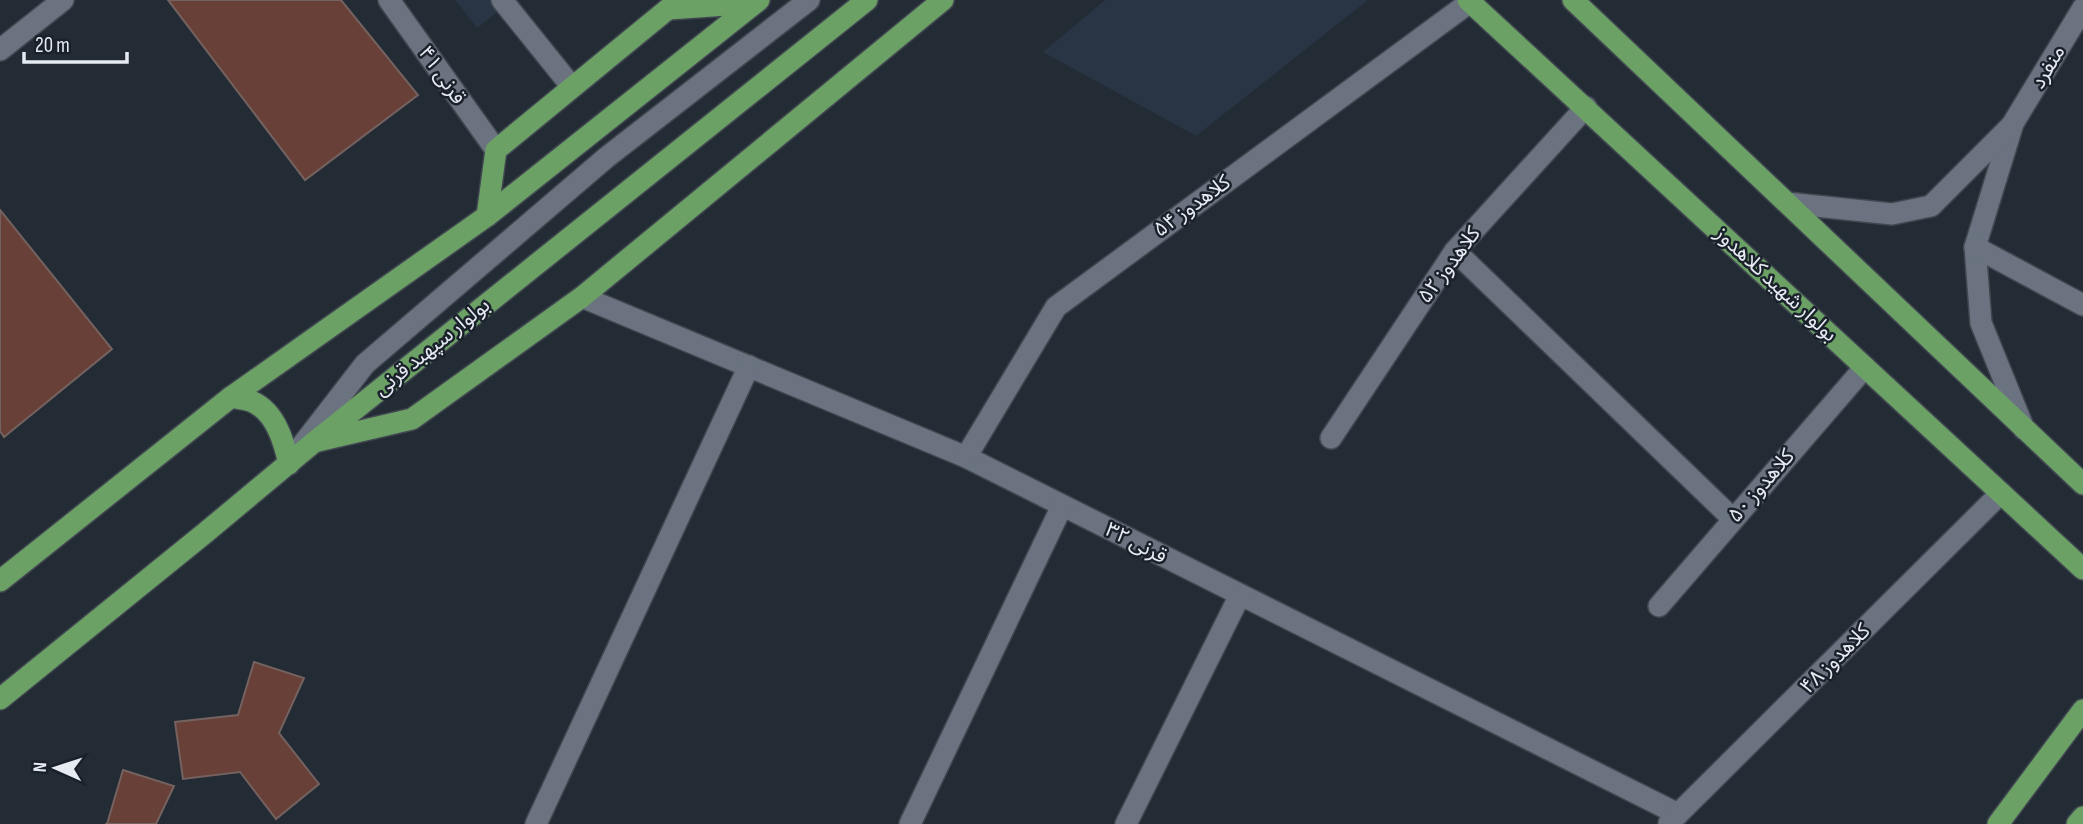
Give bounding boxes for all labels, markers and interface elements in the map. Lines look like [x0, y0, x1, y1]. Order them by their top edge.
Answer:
scale bar [24, 21, 128, 65]
text: 20 m [35, 33, 70, 58]
street label: قرنی ۴۱ [413, 41, 471, 109]
street label: منفرد [2025, 41, 2071, 93]
street label: کلاهدوز ۵۴ [1149, 170, 1236, 242]
street label: بولوار شهید کلاهدوز [1709, 220, 1842, 347]
street label: کلاهدوز ۵۲ [1412, 222, 1486, 308]
street label: بولوار سپهبد قرنی [369, 293, 495, 401]
street label: کلاهدوز ۵۰ [1722, 444, 1800, 528]
street label: قرنی ۳۲ [1101, 517, 1171, 569]
street label: کلاهدوز ۴۸ [1795, 618, 1876, 699]
north arrow [21, 733, 91, 803]
text: N [29, 762, 52, 773]

